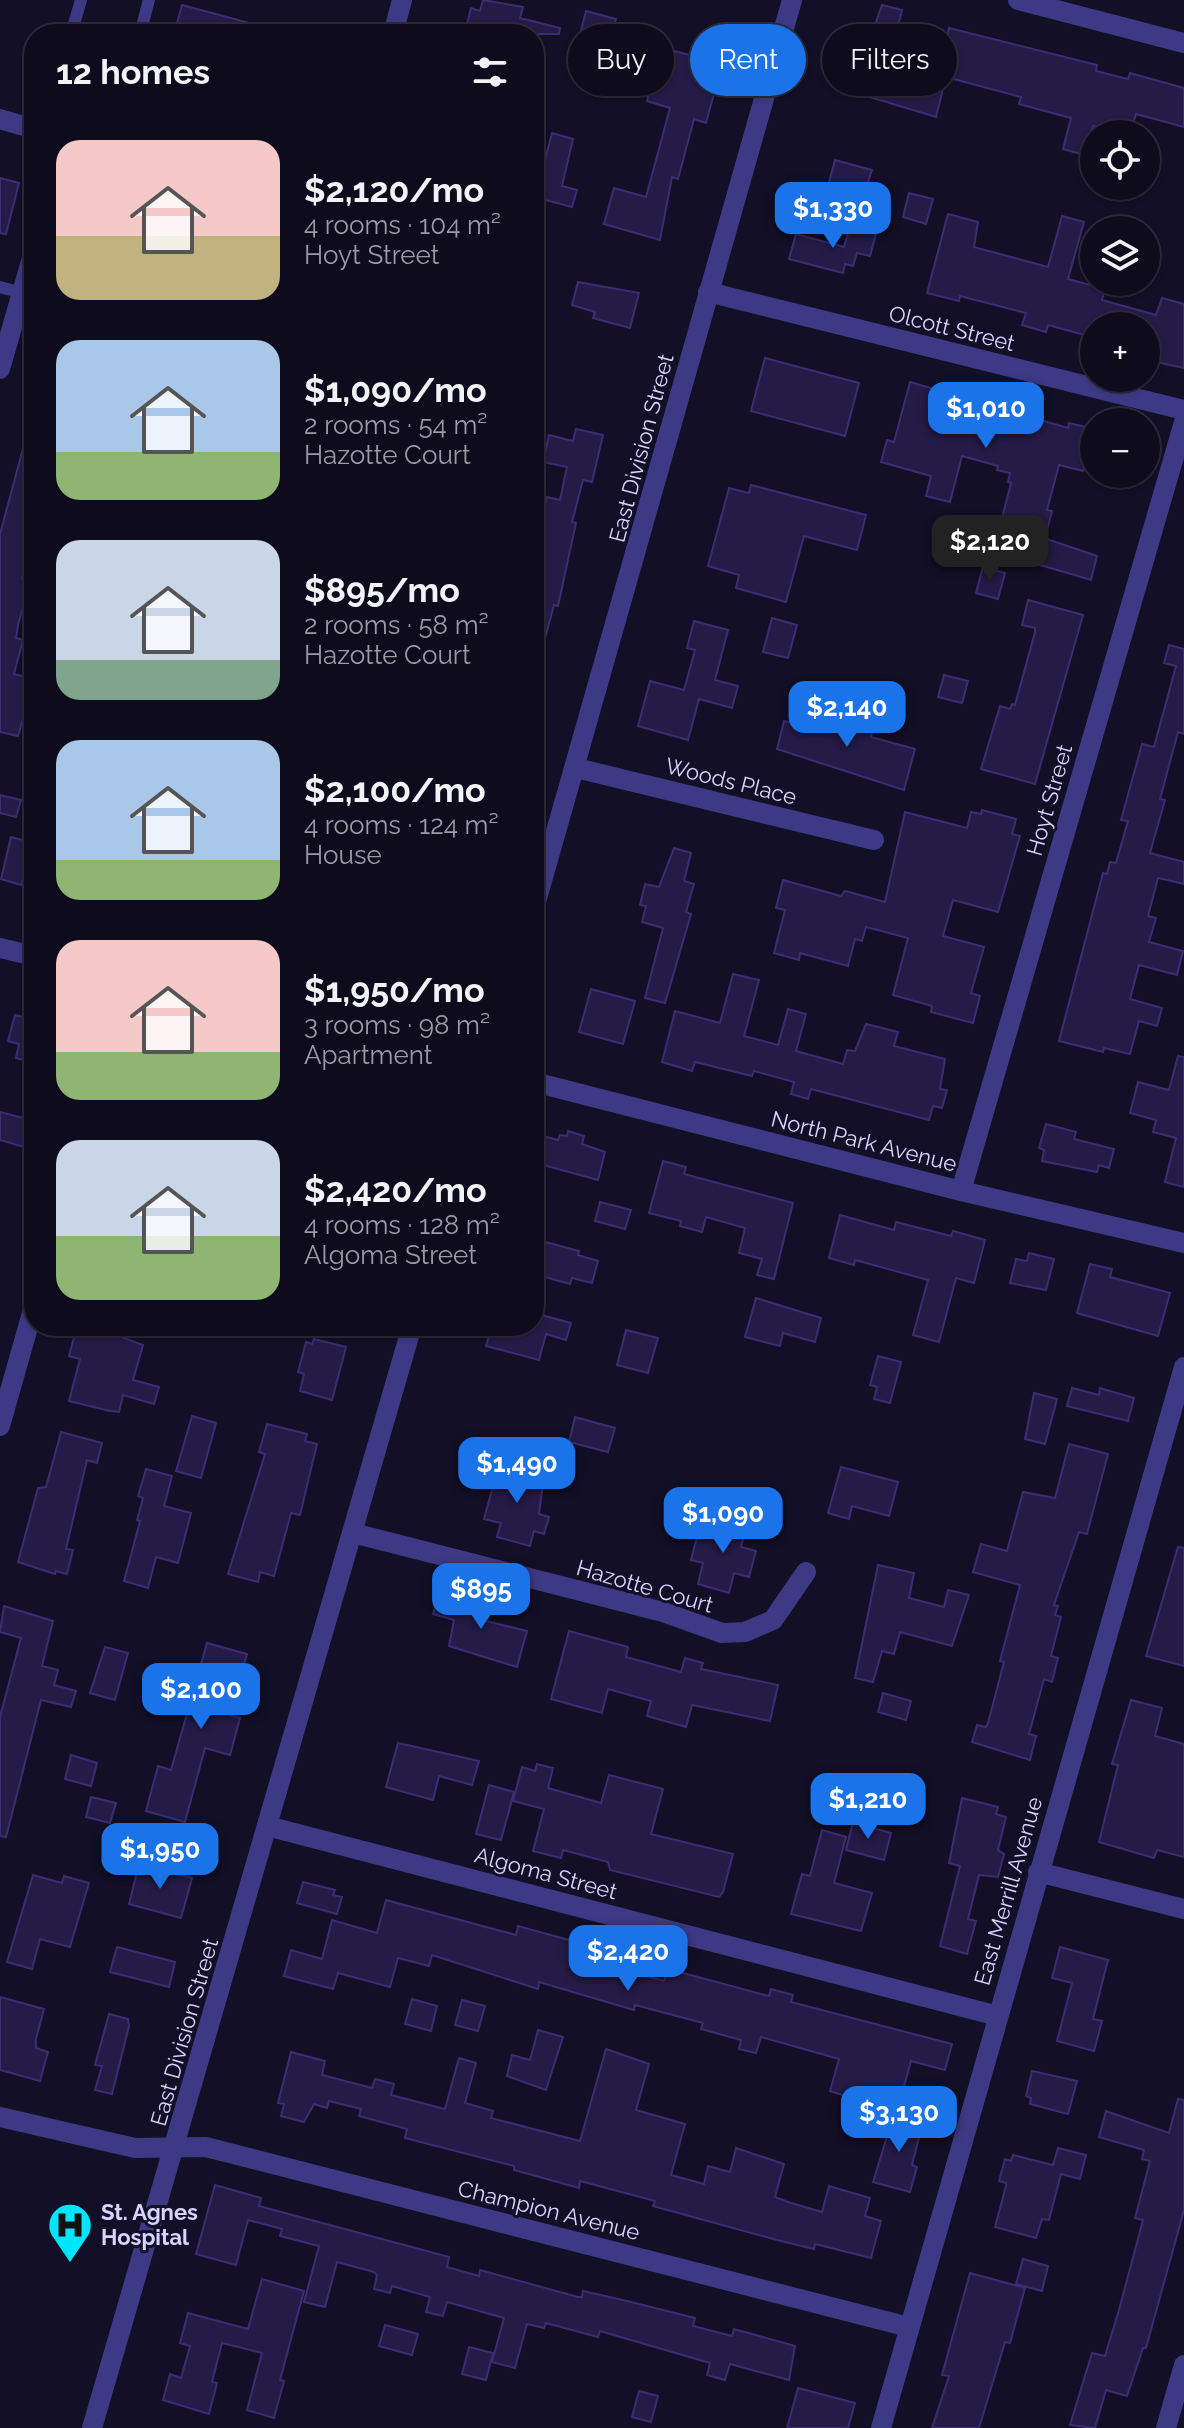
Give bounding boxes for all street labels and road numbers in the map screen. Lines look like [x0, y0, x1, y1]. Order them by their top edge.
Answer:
street label: Olcott Street [886, 300, 1018, 356]
street label: East Division Street [603, 350, 679, 545]
street label: Hoyt Street [1021, 741, 1077, 859]
street label: Woods Place [663, 752, 799, 810]
street label: North Park Avenue [768, 1105, 960, 1177]
street label: Hazotte Court [574, 1554, 717, 1618]
street label: East Merrill Avenue [969, 1794, 1047, 1988]
street label: Algoma Street [472, 1842, 621, 1905]
street label: East Division Street [145, 1935, 223, 2129]
street label: Champion Avenue [455, 2175, 643, 2245]

